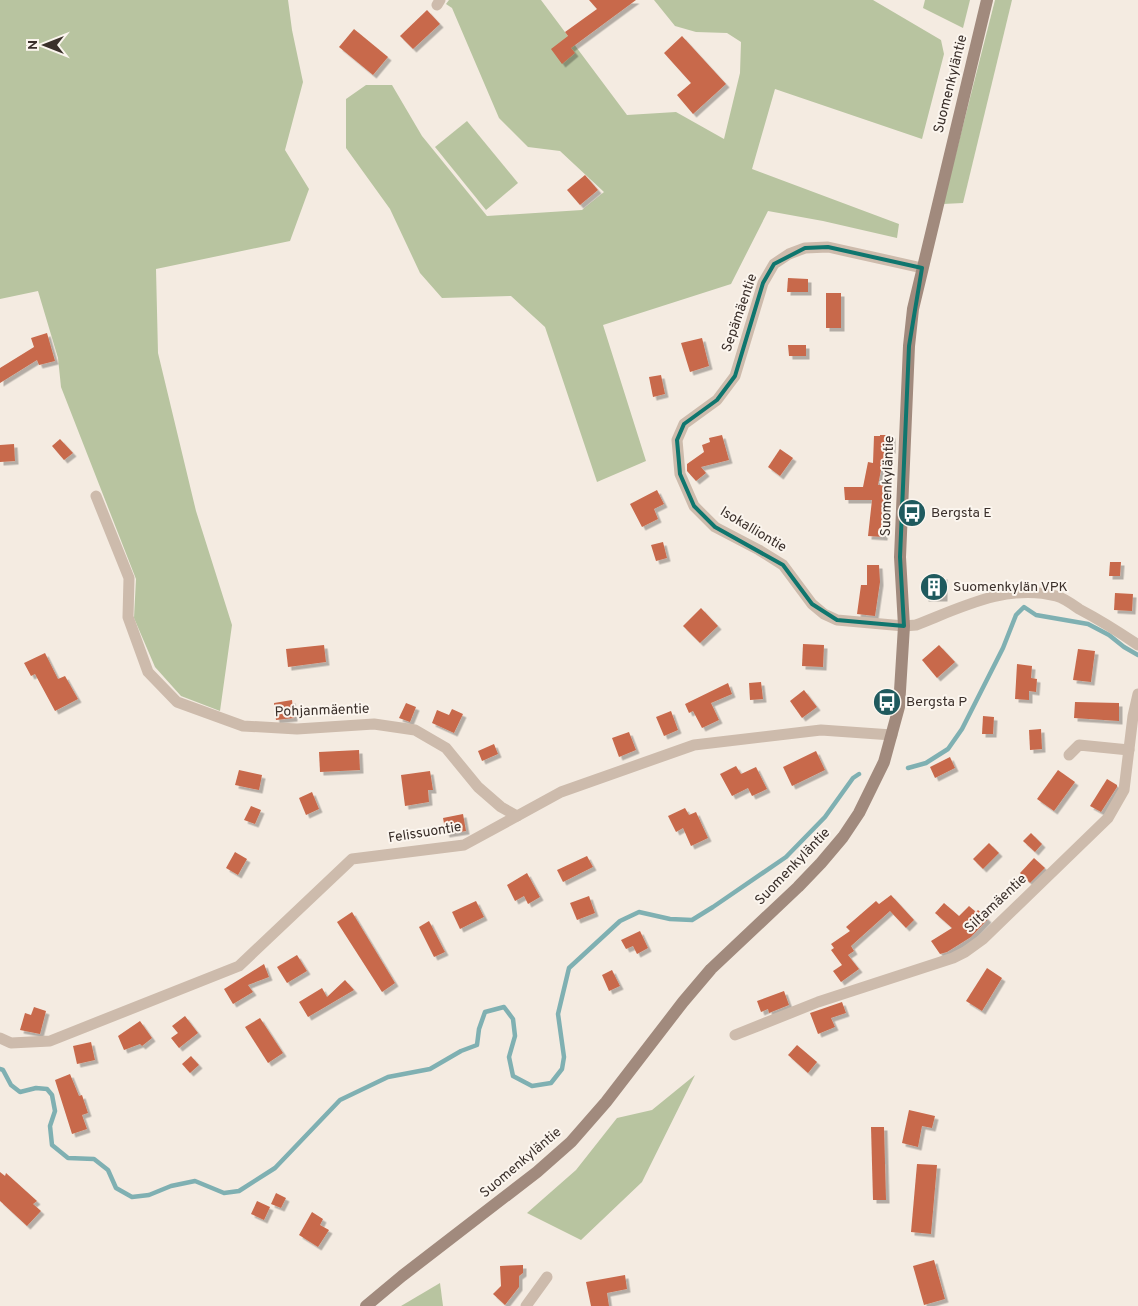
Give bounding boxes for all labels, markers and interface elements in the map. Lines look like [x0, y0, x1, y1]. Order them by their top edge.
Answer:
north arrow [20, 20, 70, 70]
street label: Suomenkyläntie [931, 33, 971, 135]
text: N [25, 40, 42, 50]
street label: Sepämäentie [719, 272, 761, 354]
street label: Suomenkyläntie [878, 435, 898, 537]
bus stop icon: Bergsta E [897, 498, 927, 528]
street label: Isokalliontie [717, 503, 789, 557]
place label: Bergsta E [931, 505, 992, 522]
building icon: Suomenkylän VPK [919, 572, 949, 602]
place label: Suomenkylän VPK [953, 579, 1068, 596]
bus stop icon: Bergsta P [872, 687, 902, 717]
place label: Bergsta P [906, 694, 967, 711]
street label: Pohjanmäentie [274, 701, 370, 721]
street label: Felissuontie [387, 819, 463, 847]
street label: Suomenkyläntie [752, 825, 834, 909]
street label: Siltamäentie [961, 871, 1031, 937]
street label: Suomenkyläntie [477, 1124, 565, 1202]

